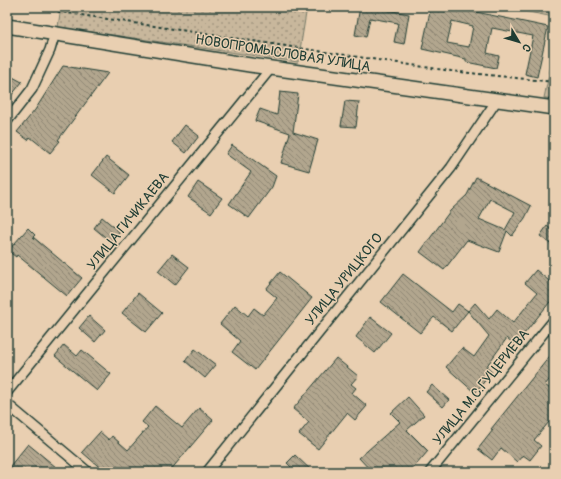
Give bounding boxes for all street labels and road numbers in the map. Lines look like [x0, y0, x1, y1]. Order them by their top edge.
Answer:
street label: НОВОПРОМЫСЛОВАЯ УЛИЦА [194, 31, 372, 75]
street label: УЛИЦА ГИЧИКАЕВА [83, 169, 173, 273]
street label: УЛИЦА УРИЦКОГО [302, 229, 386, 328]
street label: УЛИЦА М.С.ГУЦЕРИЕВА [429, 326, 533, 448]

